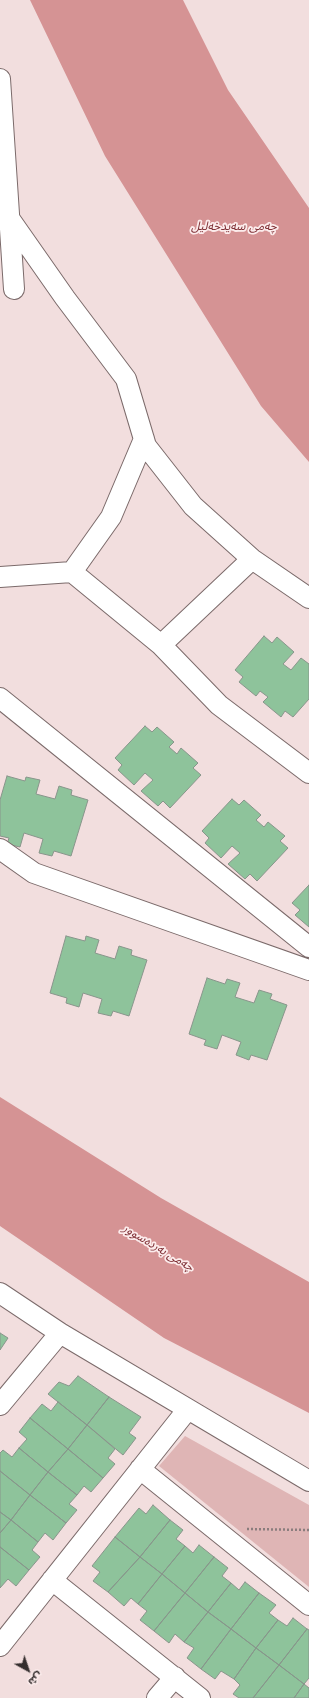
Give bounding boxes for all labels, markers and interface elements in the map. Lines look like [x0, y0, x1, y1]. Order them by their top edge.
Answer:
water label: چەمی سەیدخەلیل [191, 220, 277, 234]
water label: چەمی بەردەسوور [120, 1221, 196, 1275]
north arrow [8, 1650, 48, 1690]
text: ش [25, 1669, 46, 1689]

